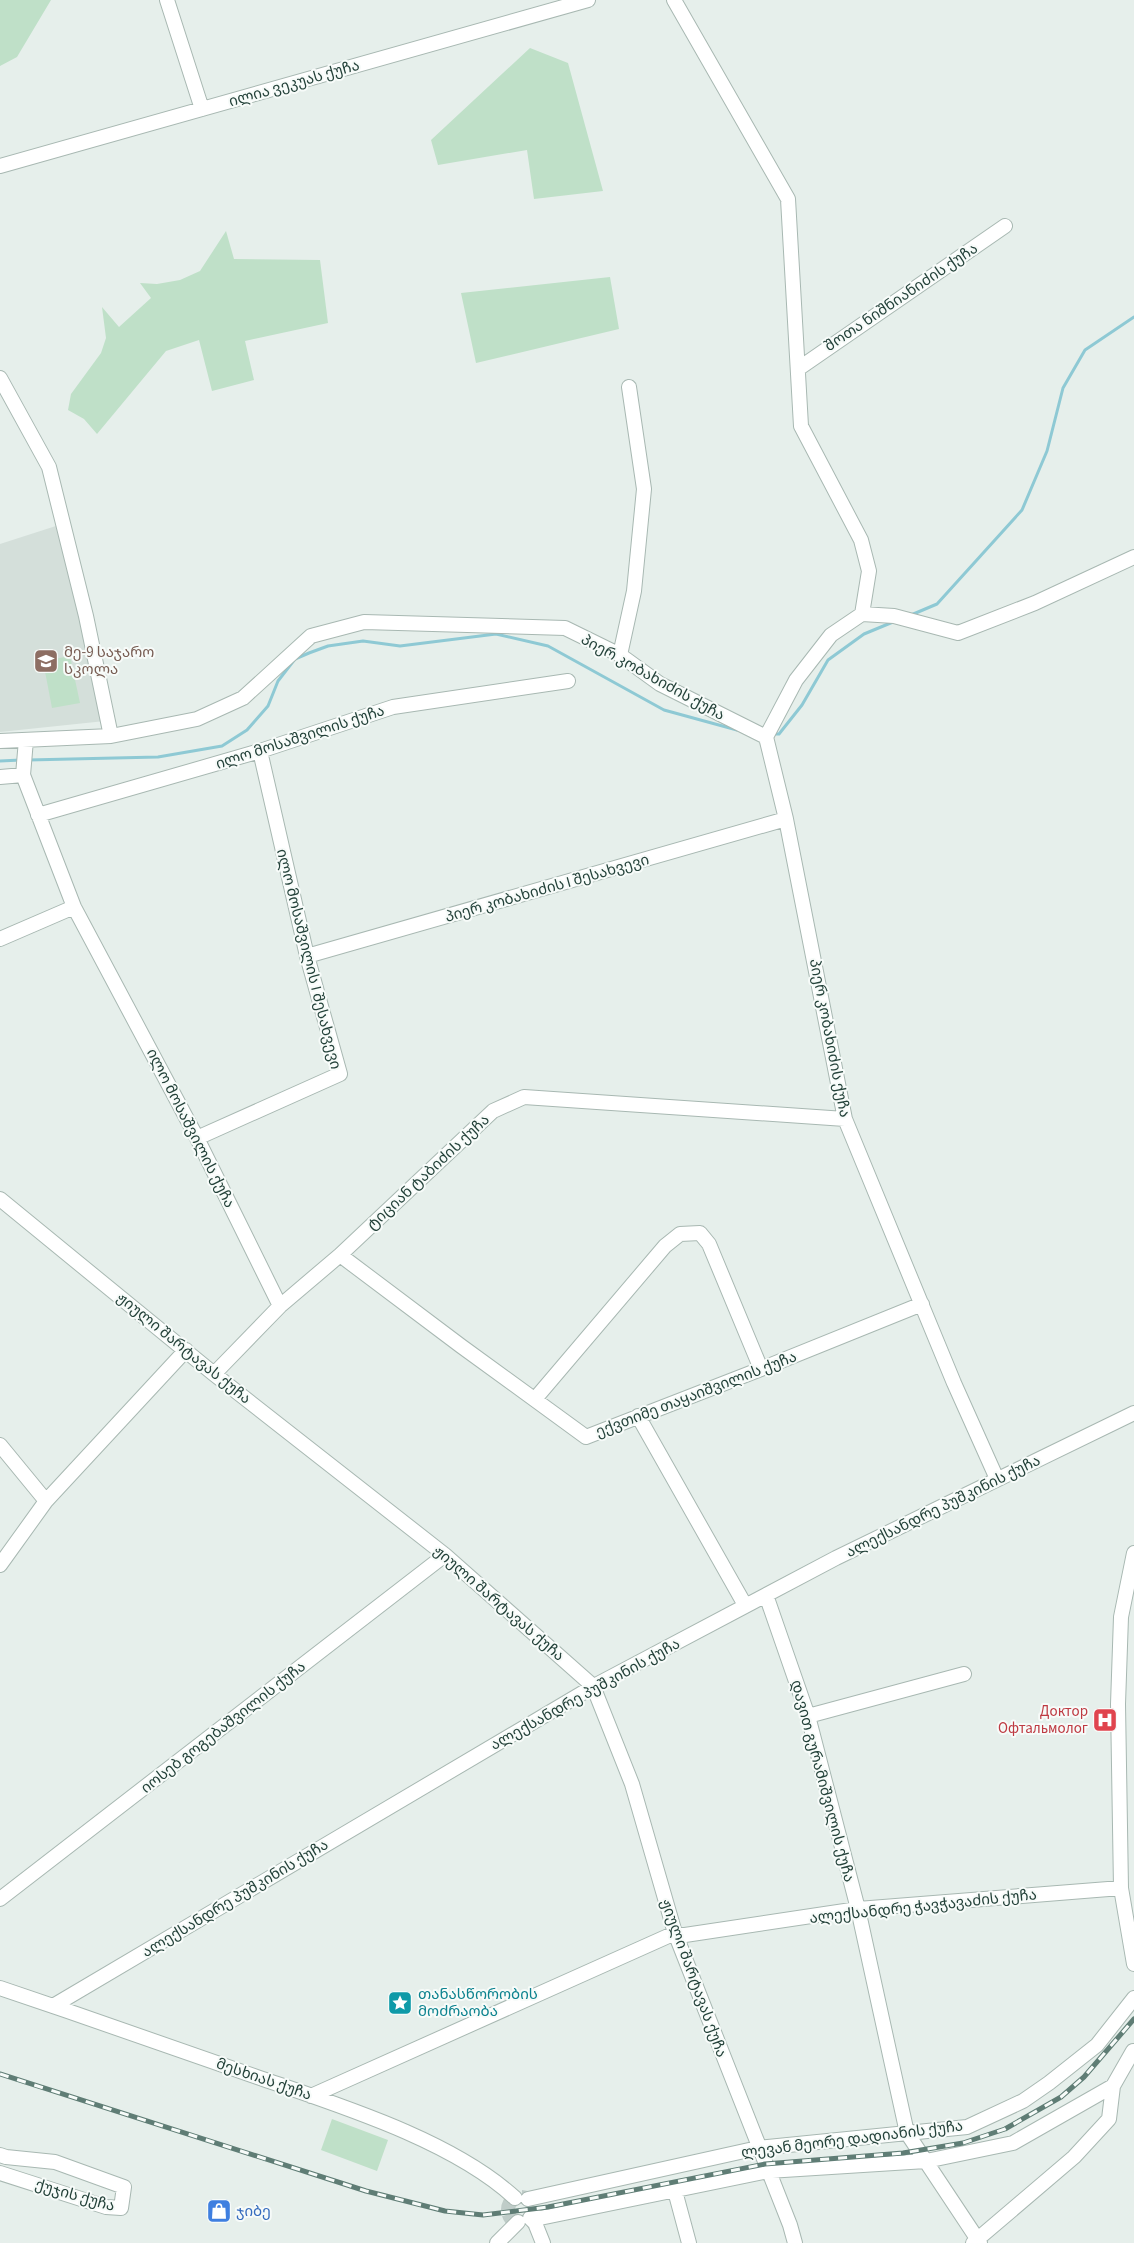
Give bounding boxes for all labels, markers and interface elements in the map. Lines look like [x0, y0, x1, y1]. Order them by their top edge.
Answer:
street label: ილია ვეკუას ქუჩა [226, 55, 362, 112]
street label: შოთა ნიშნიანიძის ქუჩა [820, 238, 982, 357]
street label: პიერ კობახიძის ქუჩა [577, 629, 728, 726]
place label: მე-9 საჯარო სკოლა [64, 642, 154, 680]
school or university icon: მე-9 საჯარო სკოლა [33, 648, 59, 674]
street label: ილო მოსაშვილის ქუჩა [213, 700, 387, 775]
street label: ილო მოსაშვილის I შესახვევი [271, 847, 346, 1072]
street label: პიერ კობახიძის I შესახვევი [443, 849, 652, 928]
street label: პიერ კობახიძის ქუჩა [804, 957, 855, 1119]
street label: ილო მოსაშვილის ქუჩა [141, 1045, 240, 1212]
street label: ტიციან ტაბიძის ქუჩა [362, 1110, 494, 1235]
street label: ჟიული შარტავას ქუჩა [112, 1288, 255, 1409]
street label: ექვთიმე თაყაიშვილის ქუჩა [593, 1346, 800, 1443]
street label: ალექსანდრე პუშკინის ქუჩა [842, 1450, 1044, 1563]
street label: ჟიული შარტავას ქუჩა [429, 1541, 569, 1666]
street label: ალექსანდრე პუშკინის ქუჩა [487, 1633, 684, 1756]
street label: იოსებ გოგებაშვილის ქუჩა [136, 1656, 310, 1799]
street label: დავით გურამიშვილის ქუჩა [785, 1678, 860, 1885]
place label: Доктор Офтальмолог [998, 1701, 1088, 1739]
hospital icon: Доктор Офтальмолог [1092, 1707, 1118, 1733]
street label: ალექსანდრე პუშკინის ქუჩა [138, 1834, 332, 1963]
street label: ალექსანდრე ჭავჭავაძის ქუჩა [808, 1884, 1038, 1929]
street label: ჟიული შარტავას ქუჩა [655, 1896, 732, 2060]
place label: თანასწორობის მოძრაობა [418, 1984, 538, 2022]
place icon: თანასწორობის მოძრაობა [387, 1990, 413, 2016]
street label: მესხიას ქუჩა [213, 2053, 314, 2106]
street label: ლევან მეორე დადიანის ქუჩა [740, 2115, 964, 2164]
street label: ქუჯის ქუჩა [32, 2174, 117, 2217]
shop icon: ჯიბე [206, 2198, 232, 2224]
place label: ჯიბე [236, 2201, 271, 2222]

